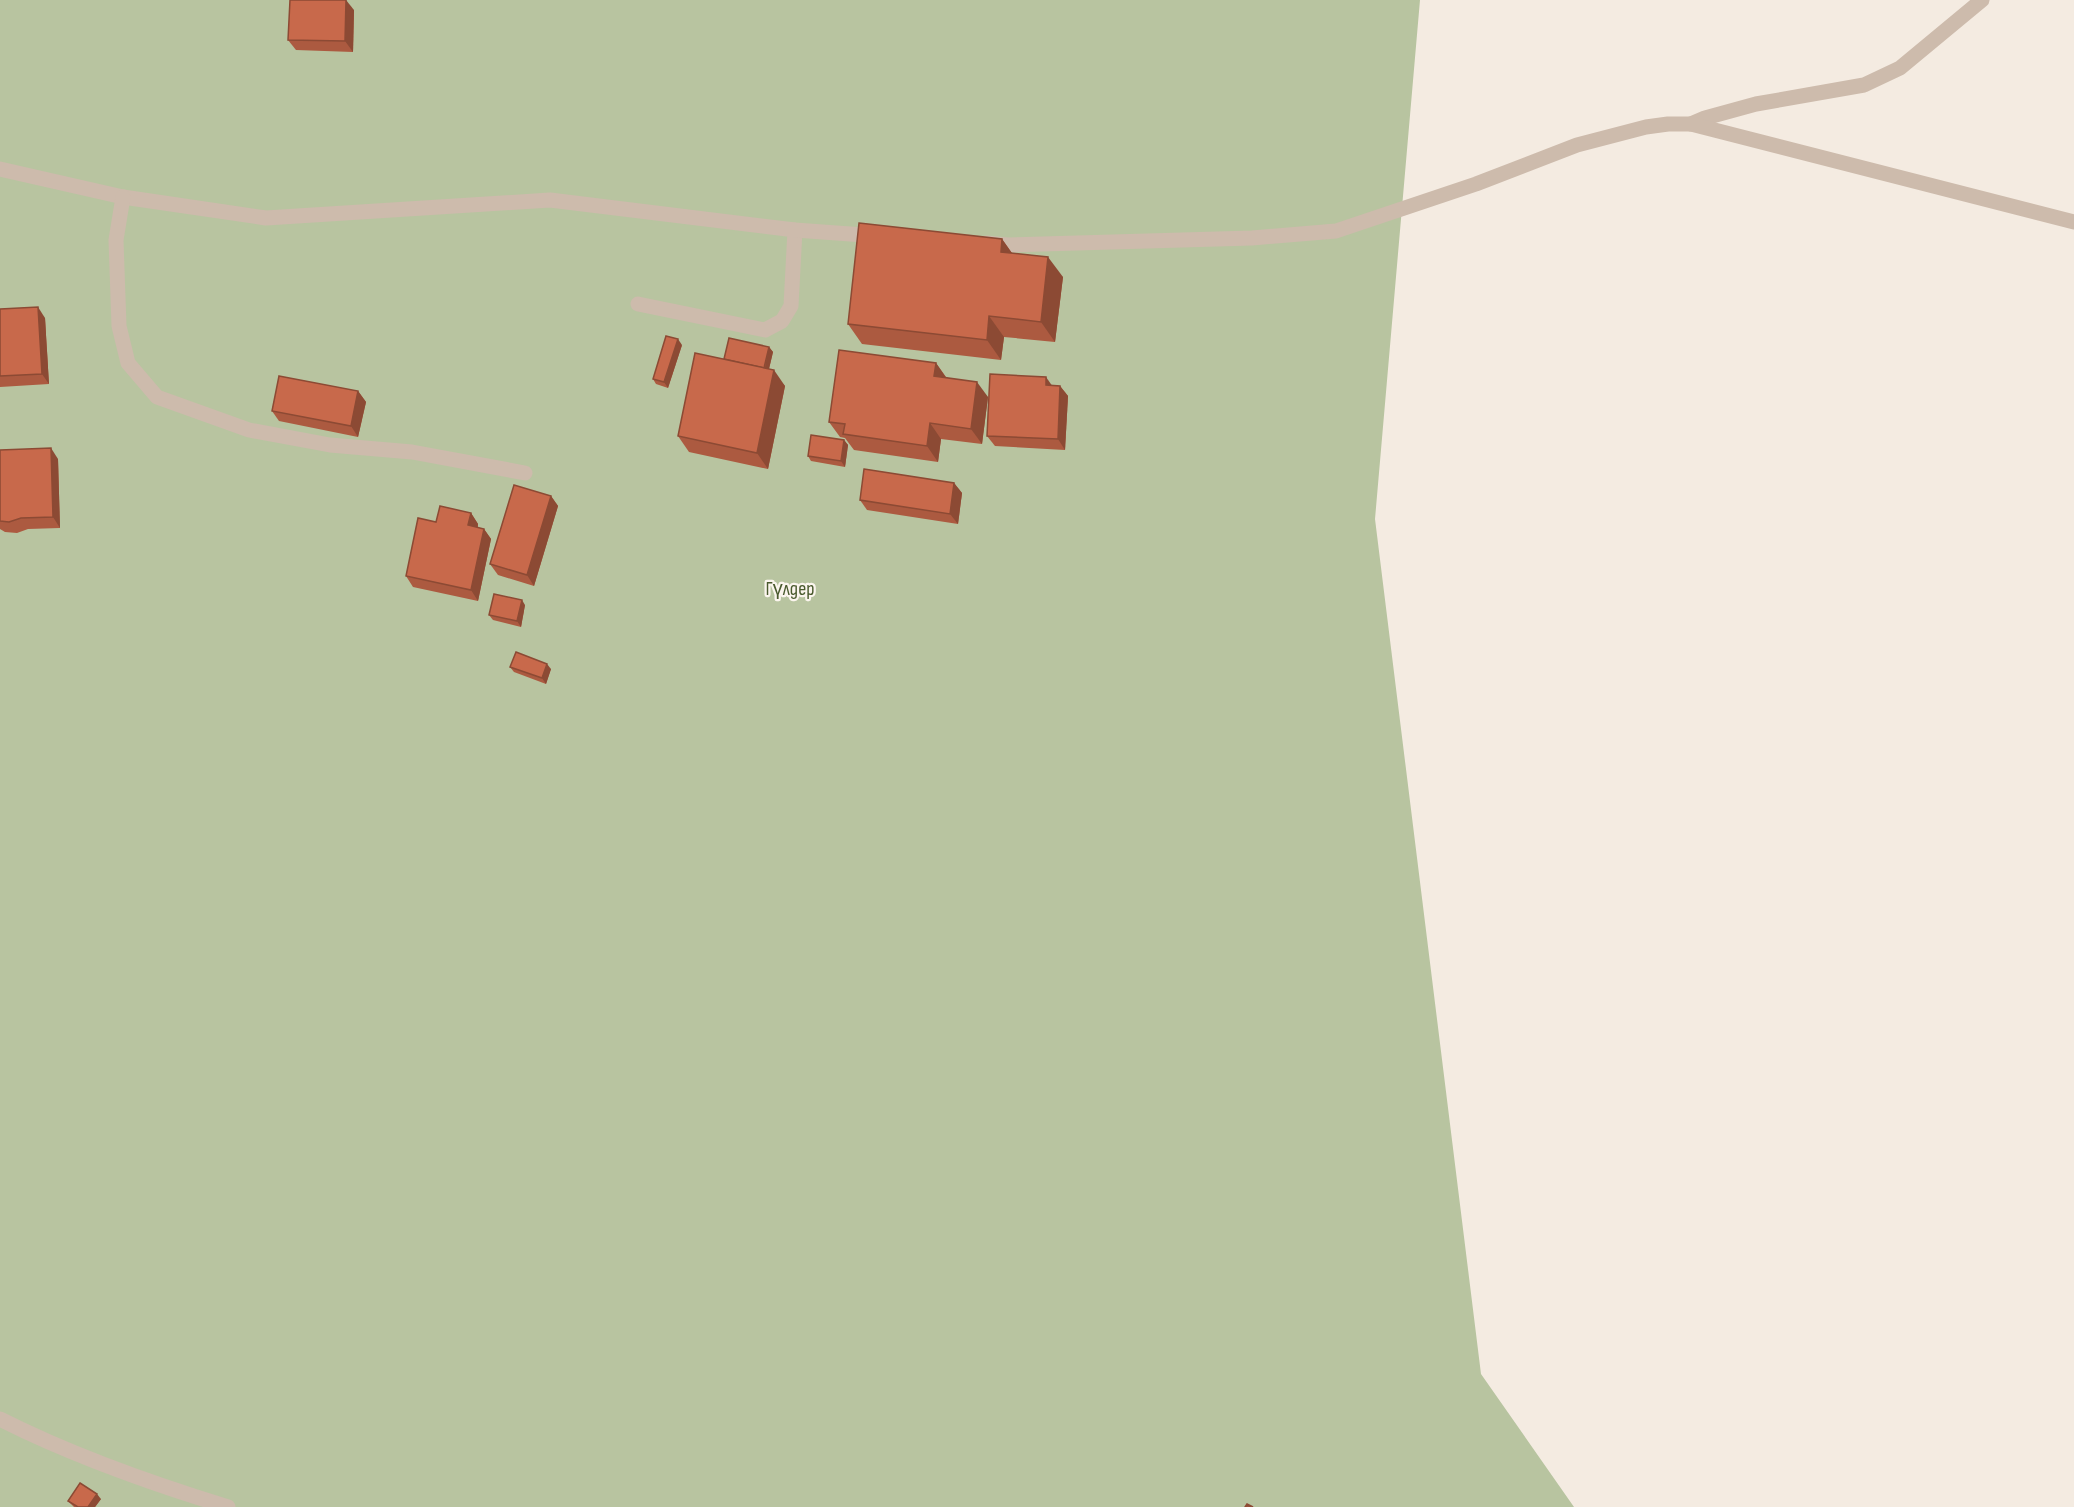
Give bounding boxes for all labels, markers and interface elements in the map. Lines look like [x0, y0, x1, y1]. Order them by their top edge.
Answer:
park label: Гүлдер [766, 577, 814, 601]

